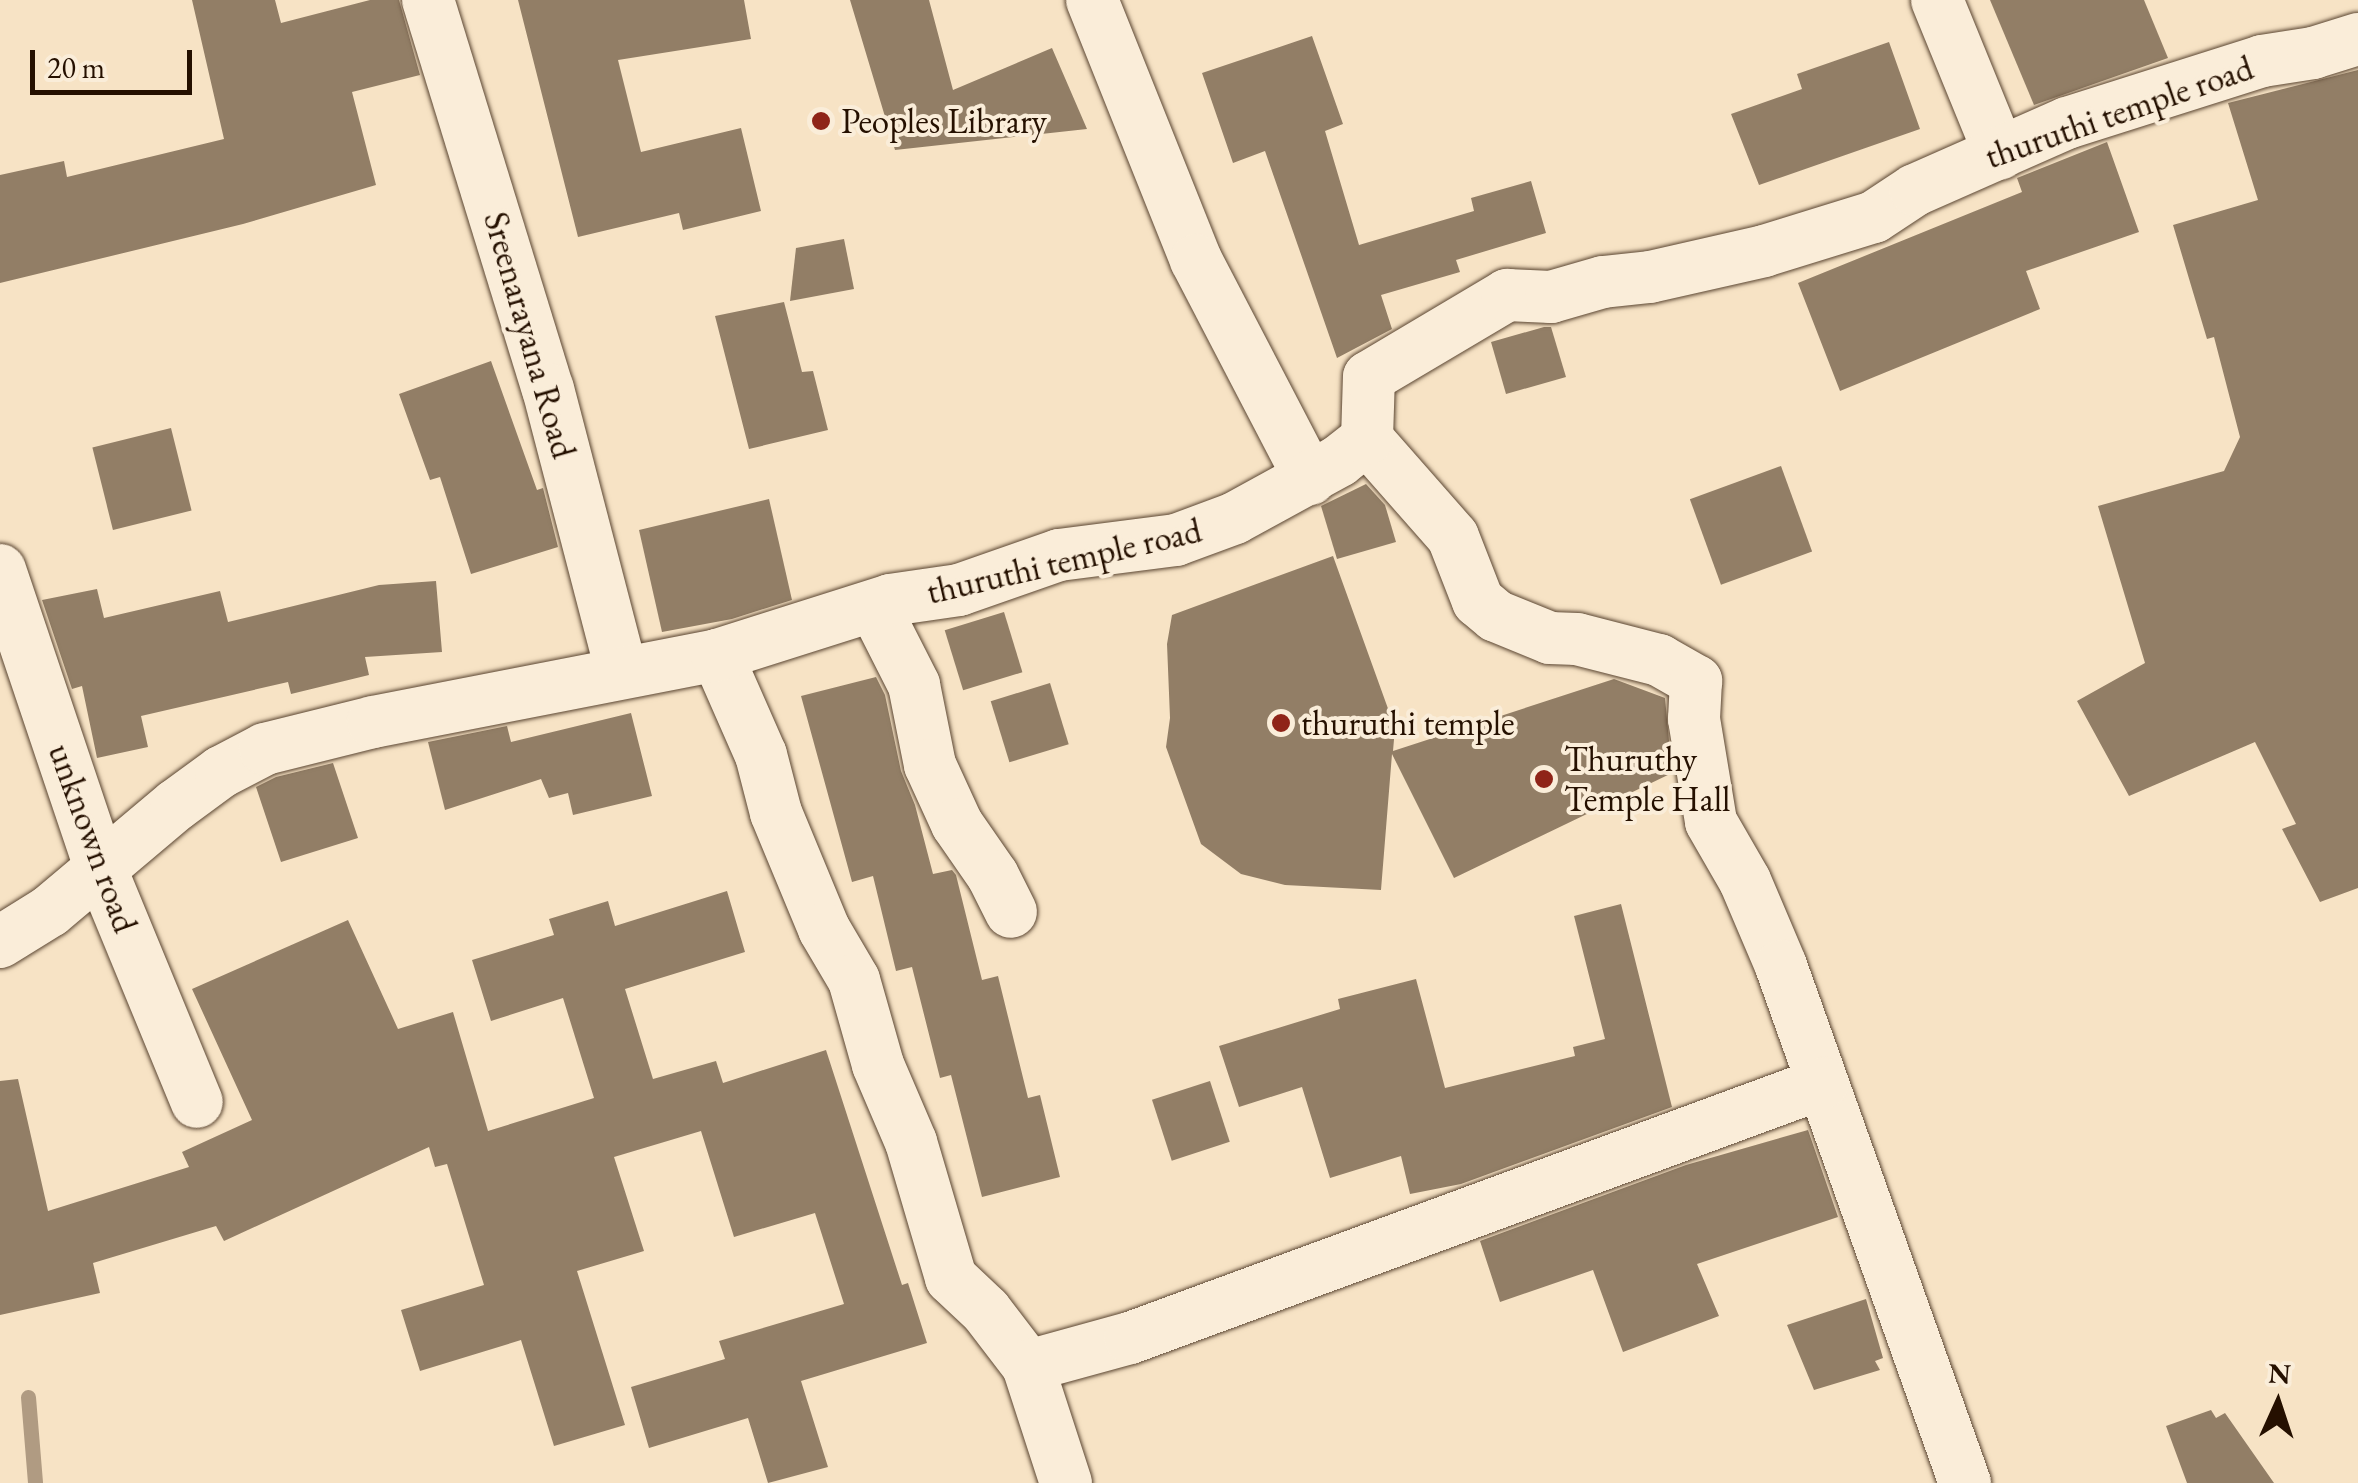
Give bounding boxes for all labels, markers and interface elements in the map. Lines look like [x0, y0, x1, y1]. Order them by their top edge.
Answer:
scale bar [35, 30, 198, 92]
street label: thuruthi temple road [1979, 46, 2259, 178]
text: 20 m [47, 48, 105, 87]
place label: Peoples Library [841, 100, 1047, 142]
marker: Peoples Library [810, 110, 832, 132]
street label: Sreenarayana Road [475, 207, 585, 463]
street label: thuruthi temple road [923, 509, 1205, 613]
place label: thuruthi temple [1301, 702, 1515, 744]
marker: thuruthi temple [1270, 712, 1292, 734]
street label: unknown road [39, 738, 147, 938]
place label: Thuruthy Temple Hall [1564, 738, 1730, 820]
marker: Thuruthy Temple Hall [1533, 768, 1555, 790]
north arrow [2228, 1353, 2328, 1453]
text: N [2267, 1354, 2292, 1392]

